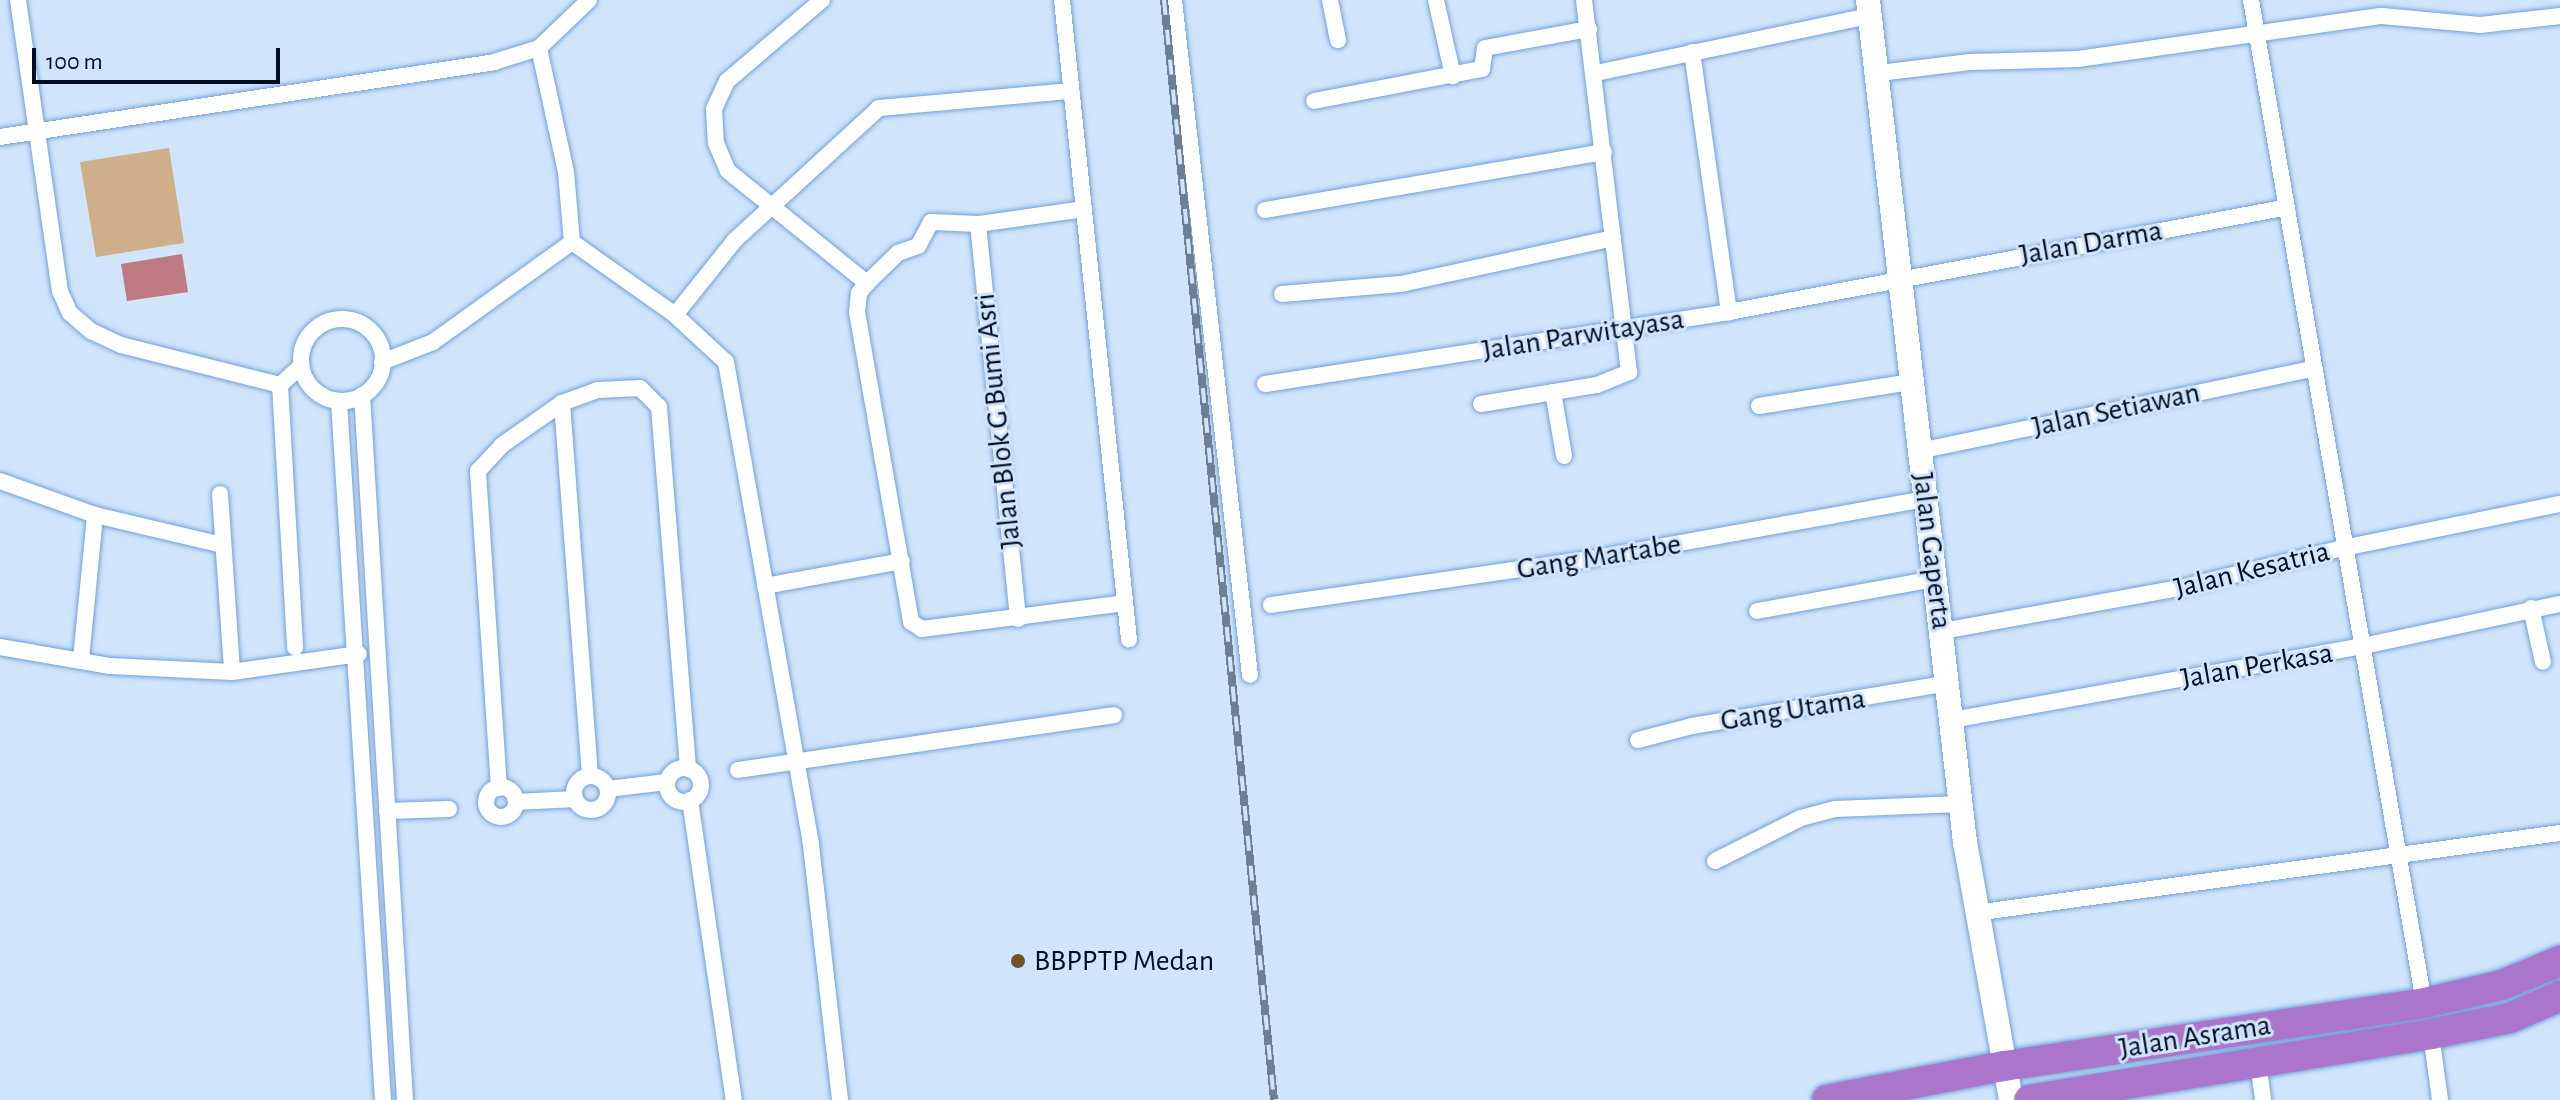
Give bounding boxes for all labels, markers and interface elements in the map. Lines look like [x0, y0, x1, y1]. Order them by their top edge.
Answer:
scale bar [36, 32, 284, 82]
text: 100 m [46, 50, 103, 74]
street label: Jalan Darma [2017, 213, 2165, 273]
street label: Jalan Blok G Bumi Asri [967, 292, 1029, 550]
street label: Jalan Parwitayasa [1479, 301, 1687, 369]
street label: Jalan Setiawan [2029, 375, 2203, 445]
street label: Jalan Gaperta [1905, 471, 1959, 631]
street label: Gang Martabe [1514, 526, 1684, 588]
street label: Jalan Kesatria [2171, 533, 2333, 607]
street label: Jalan Perkasa [2178, 635, 2336, 697]
street label: Gang Utama [1718, 681, 1868, 739]
place label: BBPPTP Medan [1034, 943, 1214, 979]
marker: BBPPTP Medan [1009, 952, 1027, 970]
street label: Jalan Asrama [2117, 1007, 2273, 1067]

